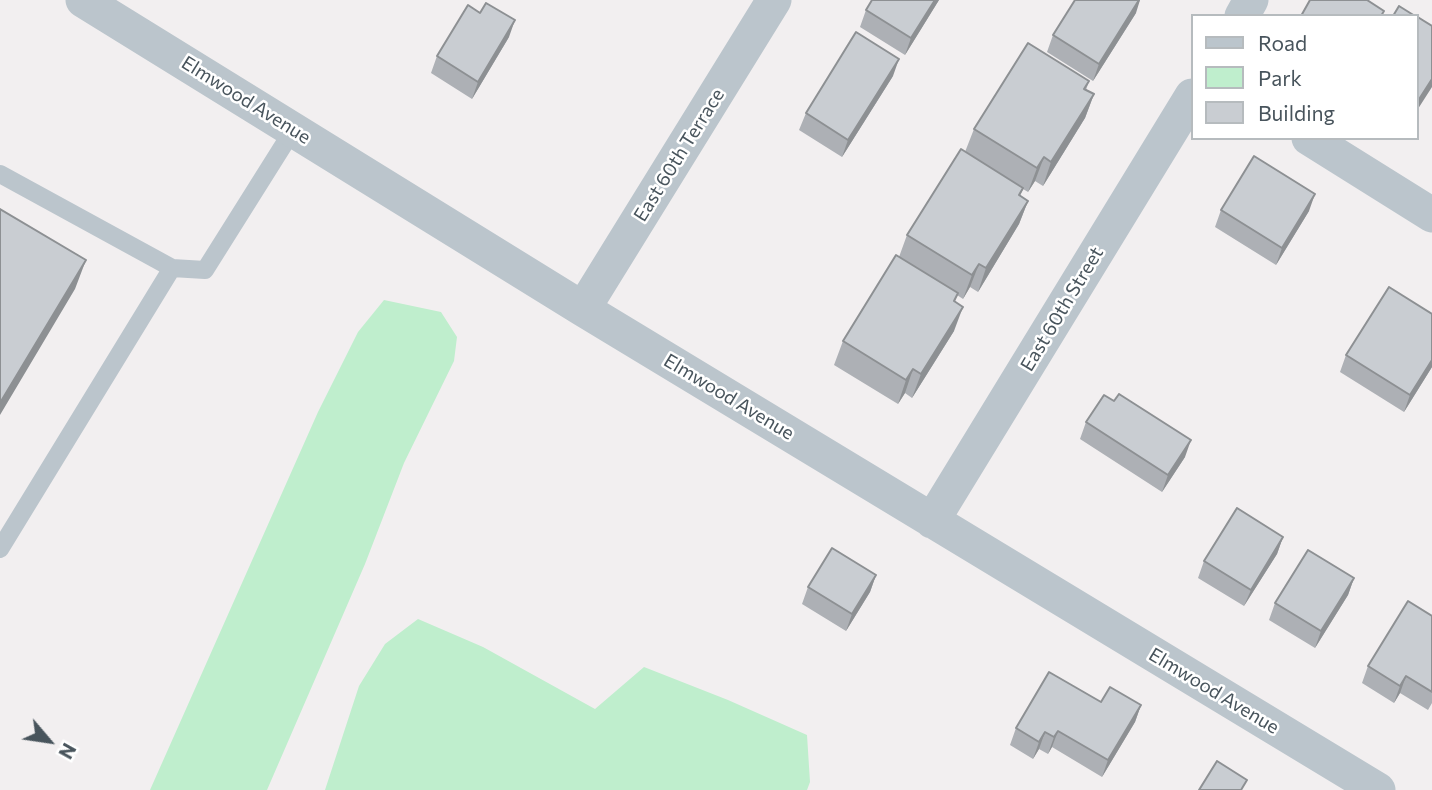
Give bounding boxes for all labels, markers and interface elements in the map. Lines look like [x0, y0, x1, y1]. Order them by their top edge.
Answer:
legend [1190, 14, 1418, 140]
text: Road [1258, 30, 1307, 55]
street label: Elmwood Avenue [177, 51, 315, 149]
text: Park [1258, 65, 1302, 90]
street label: East 60th Terrace [629, 84, 729, 226]
text: Building [1258, 100, 1335, 125]
street label: East 60th Street [1016, 243, 1108, 375]
street label: Elmwood Avenue [660, 349, 798, 445]
street label: Elmwood Avenue [1145, 643, 1283, 739]
north arrow [14, 706, 84, 776]
text: N [54, 740, 81, 763]

